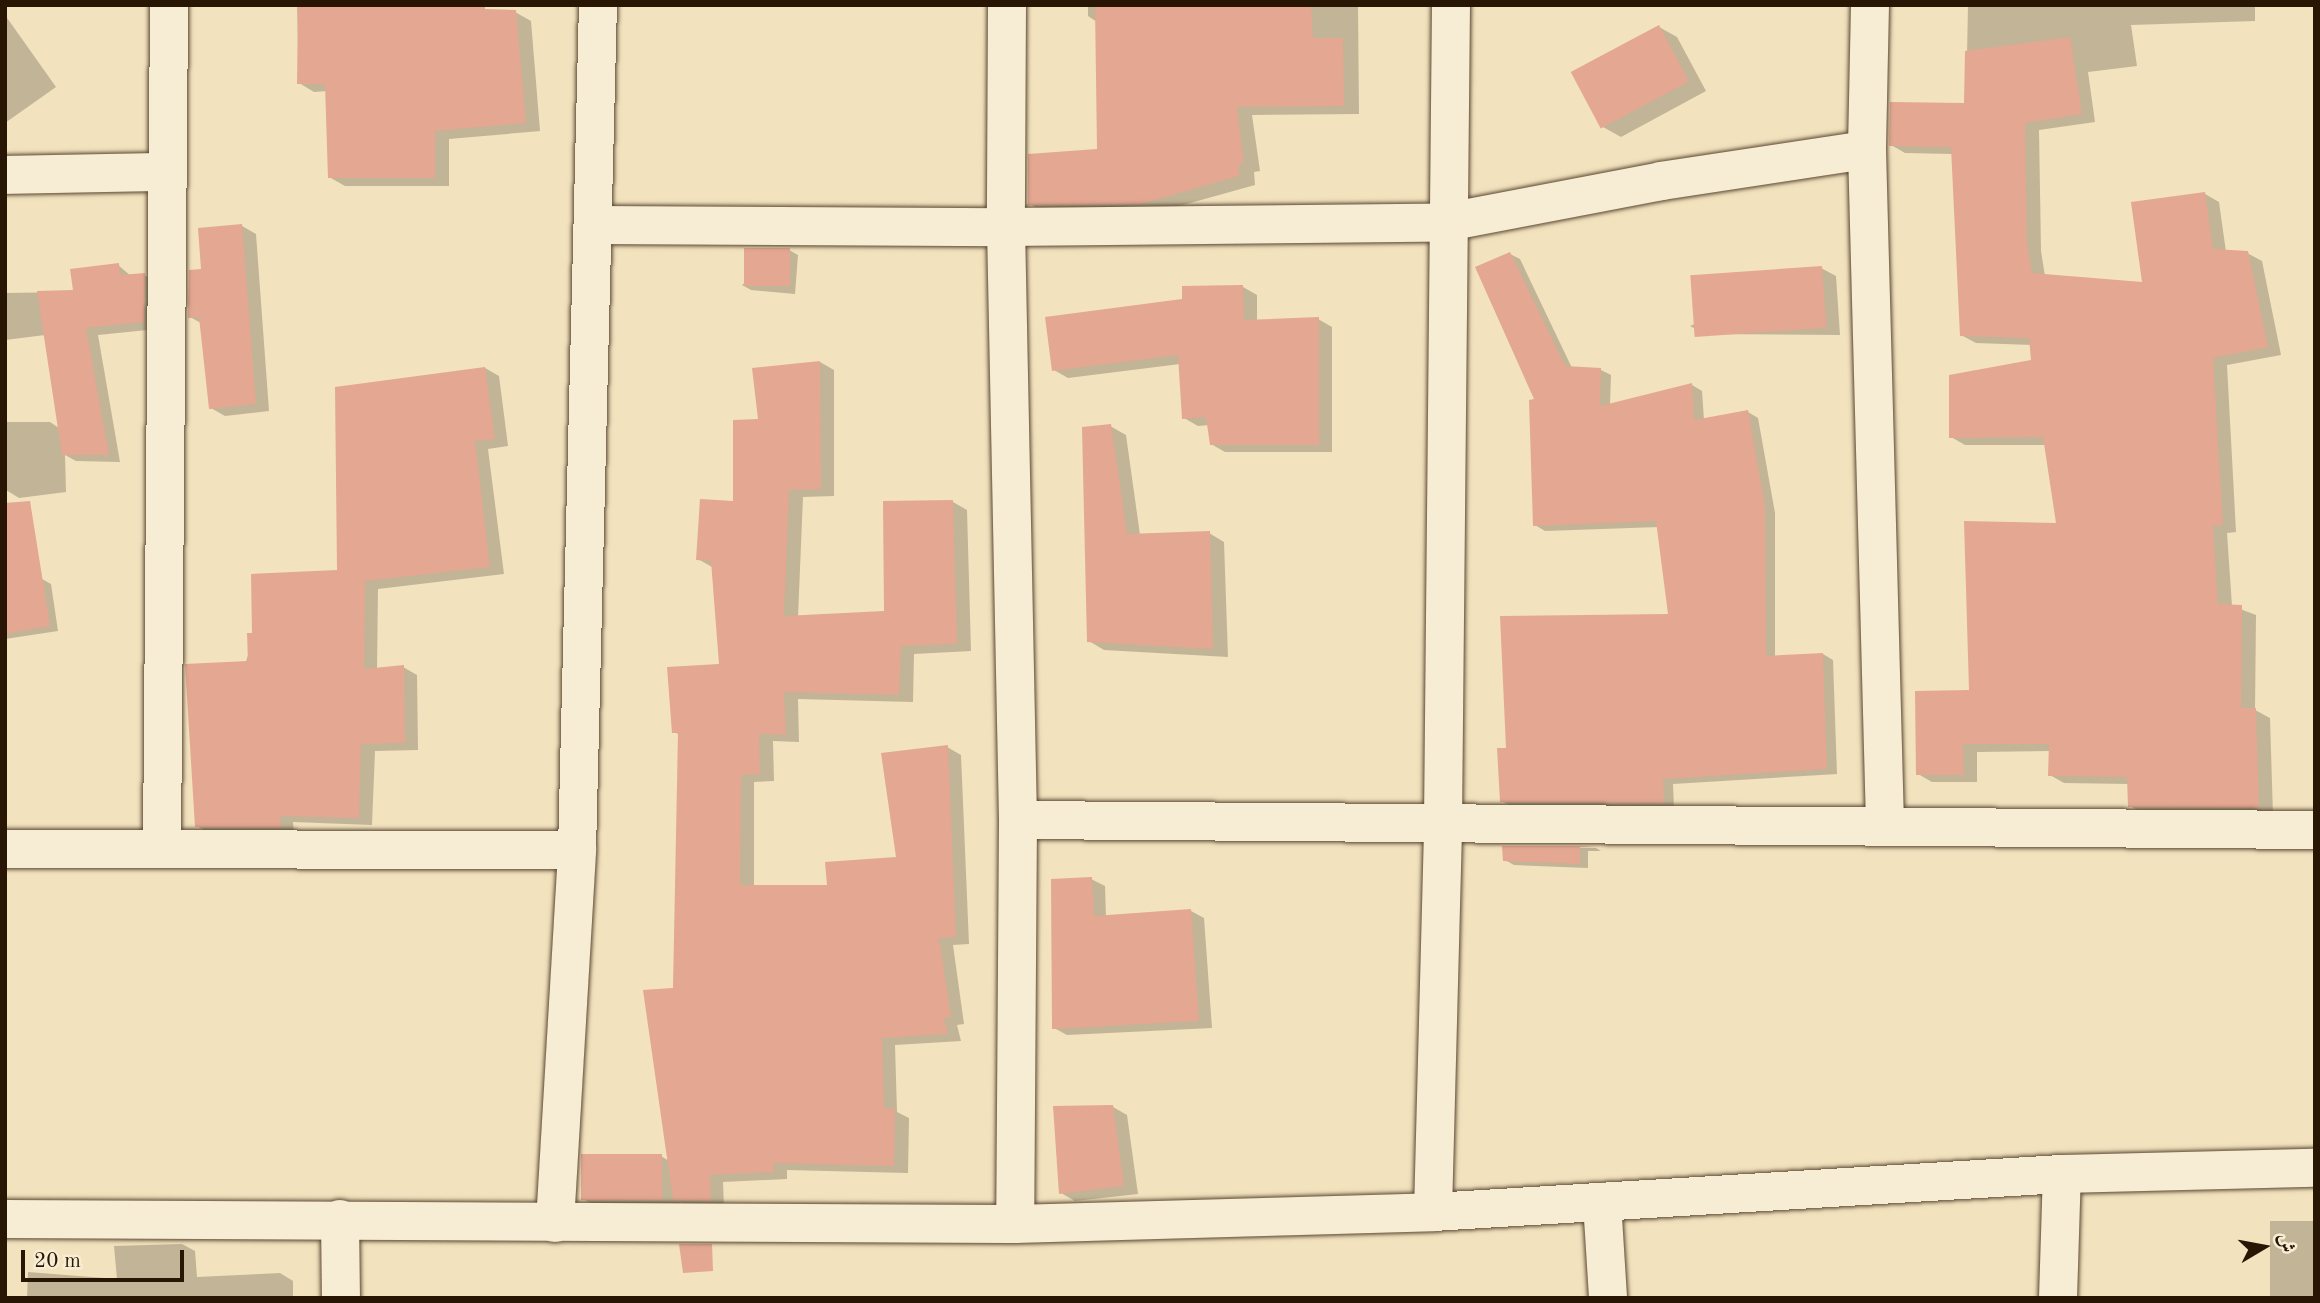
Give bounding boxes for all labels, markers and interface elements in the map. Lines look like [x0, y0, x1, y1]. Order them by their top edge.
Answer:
north arrow [2229, 1212, 2299, 1282]
text: ش [2274, 1232, 2296, 1254]
scale bar [24, 1236, 187, 1280]
text: 20 m [34, 1251, 81, 1272]

